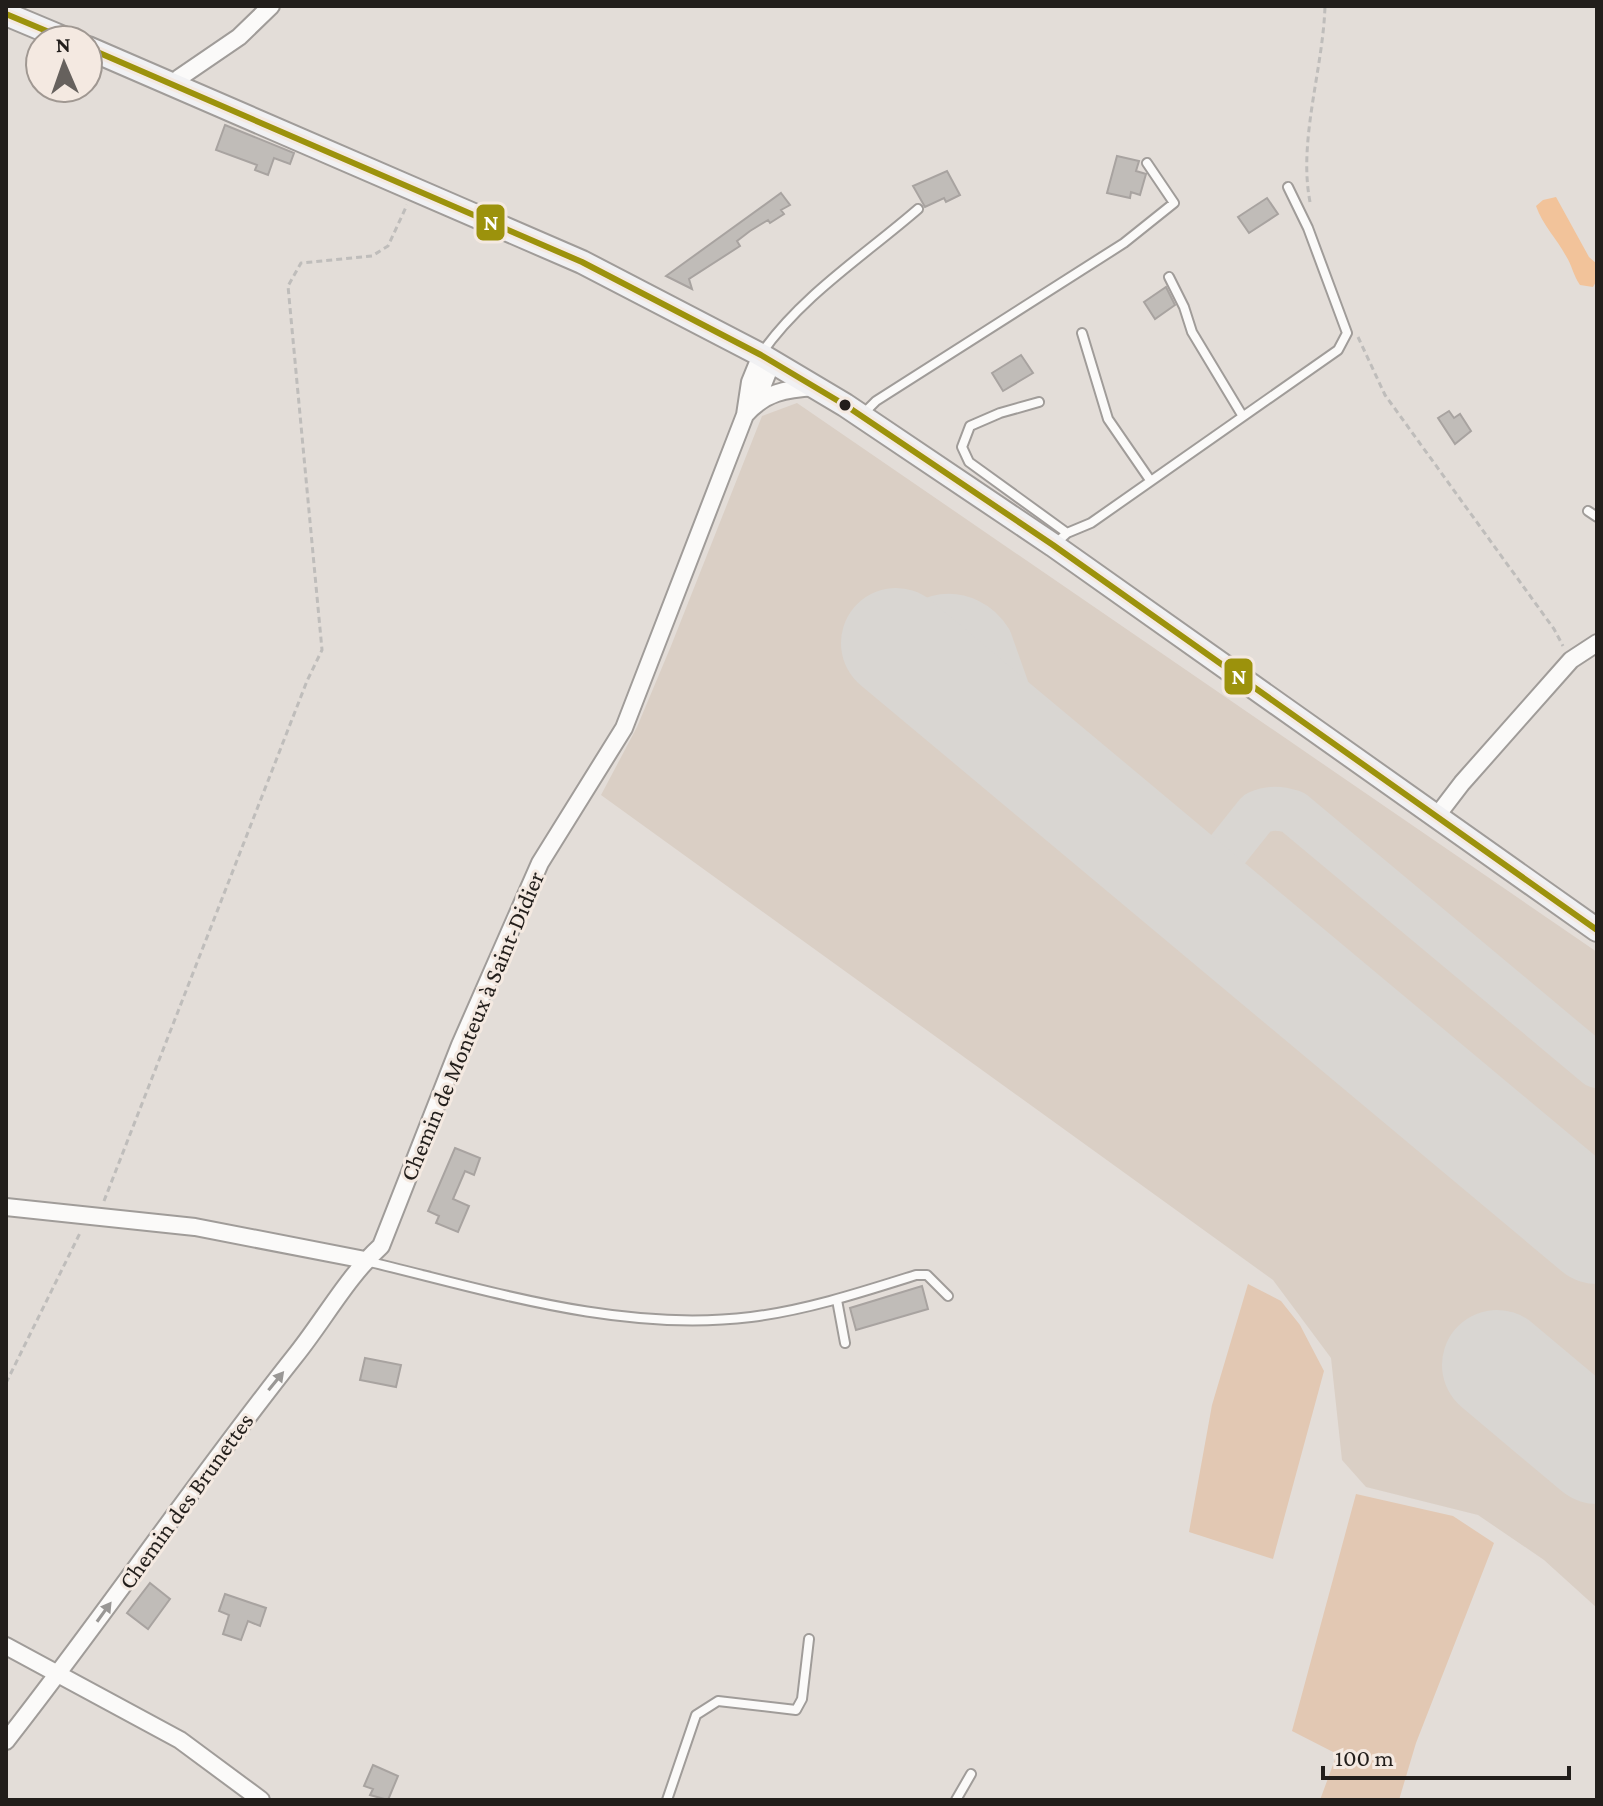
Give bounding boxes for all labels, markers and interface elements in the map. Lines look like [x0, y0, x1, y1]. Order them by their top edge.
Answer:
north arrow [24, 24, 104, 104]
text: N [55, 32, 71, 57]
line badge: N [475, 203, 506, 242]
text: N [484, 210, 499, 235]
unlabelled marker [837, 397, 853, 413]
line badge: N [1223, 657, 1254, 696]
text: N [1232, 664, 1247, 689]
street label: Chemin de Monteux à Saint-Didier [394, 867, 549, 1185]
one-way arrow [267, 1371, 284, 1391]
street label: Chemin des Brunettes [113, 1407, 259, 1594]
one-way arrow [96, 1601, 111, 1622]
scale bar [1323, 1730, 1569, 1780]
text: 100 m [1335, 1744, 1394, 1771]

